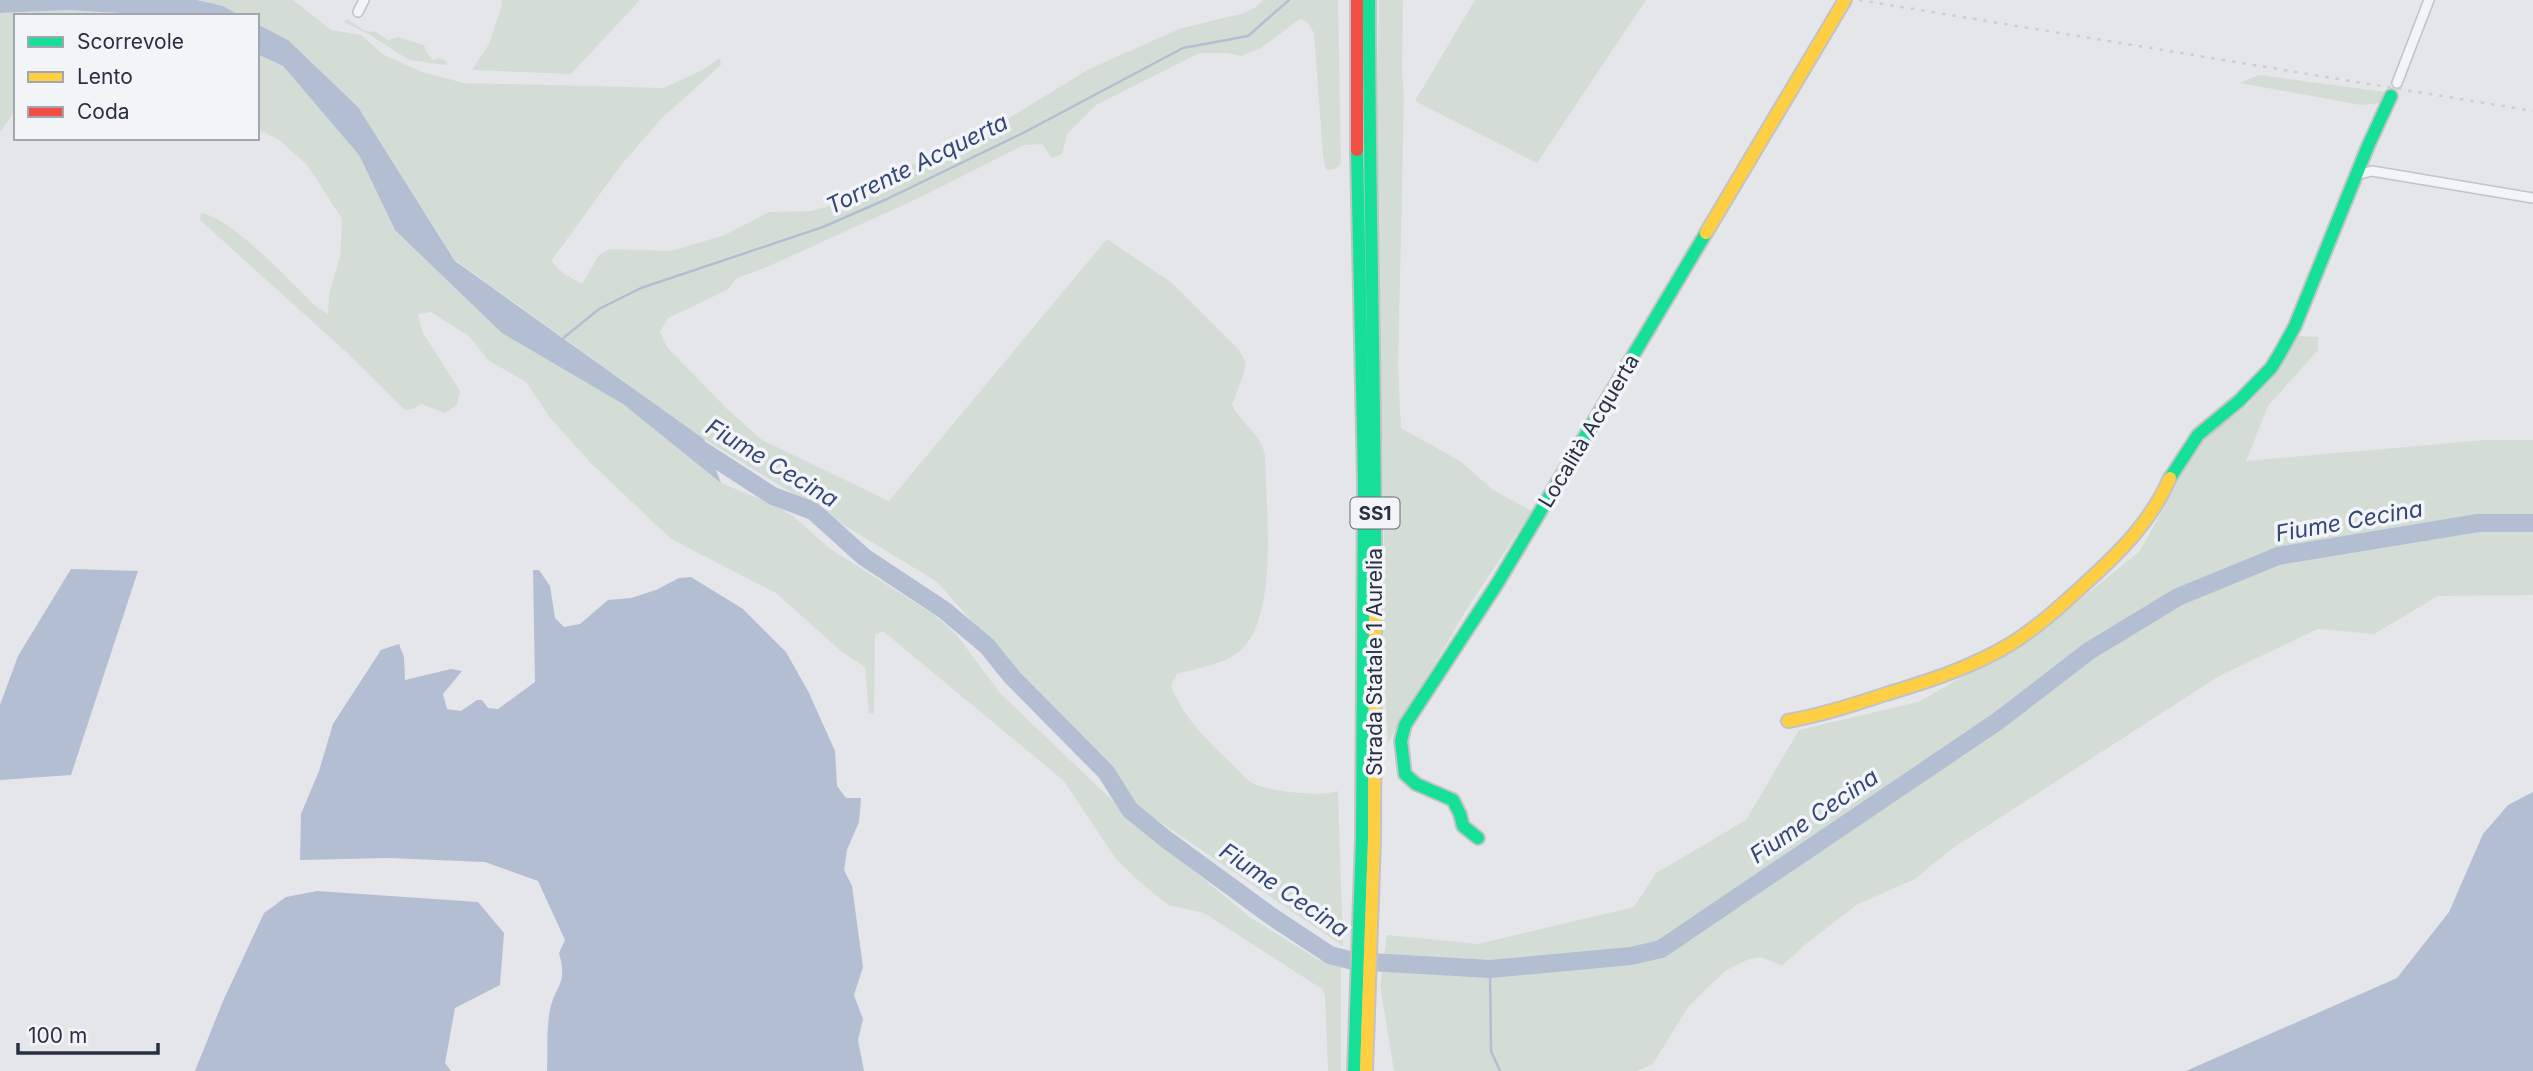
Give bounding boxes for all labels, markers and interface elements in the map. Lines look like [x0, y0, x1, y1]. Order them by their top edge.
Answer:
legend [14, 14, 259, 140]
text: Scorrevole [77, 29, 184, 54]
text: Lento [77, 64, 133, 89]
text: Coda [77, 99, 130, 124]
water label: Torrente Acquerta [822, 108, 1012, 220]
street label: Località Acquerta [1533, 350, 1644, 512]
water label: Fiume Cecina [701, 413, 843, 513]
water label: Fiume Cecina [2273, 494, 2425, 548]
road number: SS1 [1350, 498, 1400, 528]
street label: Strada Statale 1 Aurelia [1362, 548, 1387, 776]
water label: Fiume Cecina [1744, 763, 1884, 869]
water label: Fiume Cecina [1214, 837, 1354, 943]
scale bar [18, 1012, 158, 1056]
text: 100 m [28, 1023, 87, 1048]

